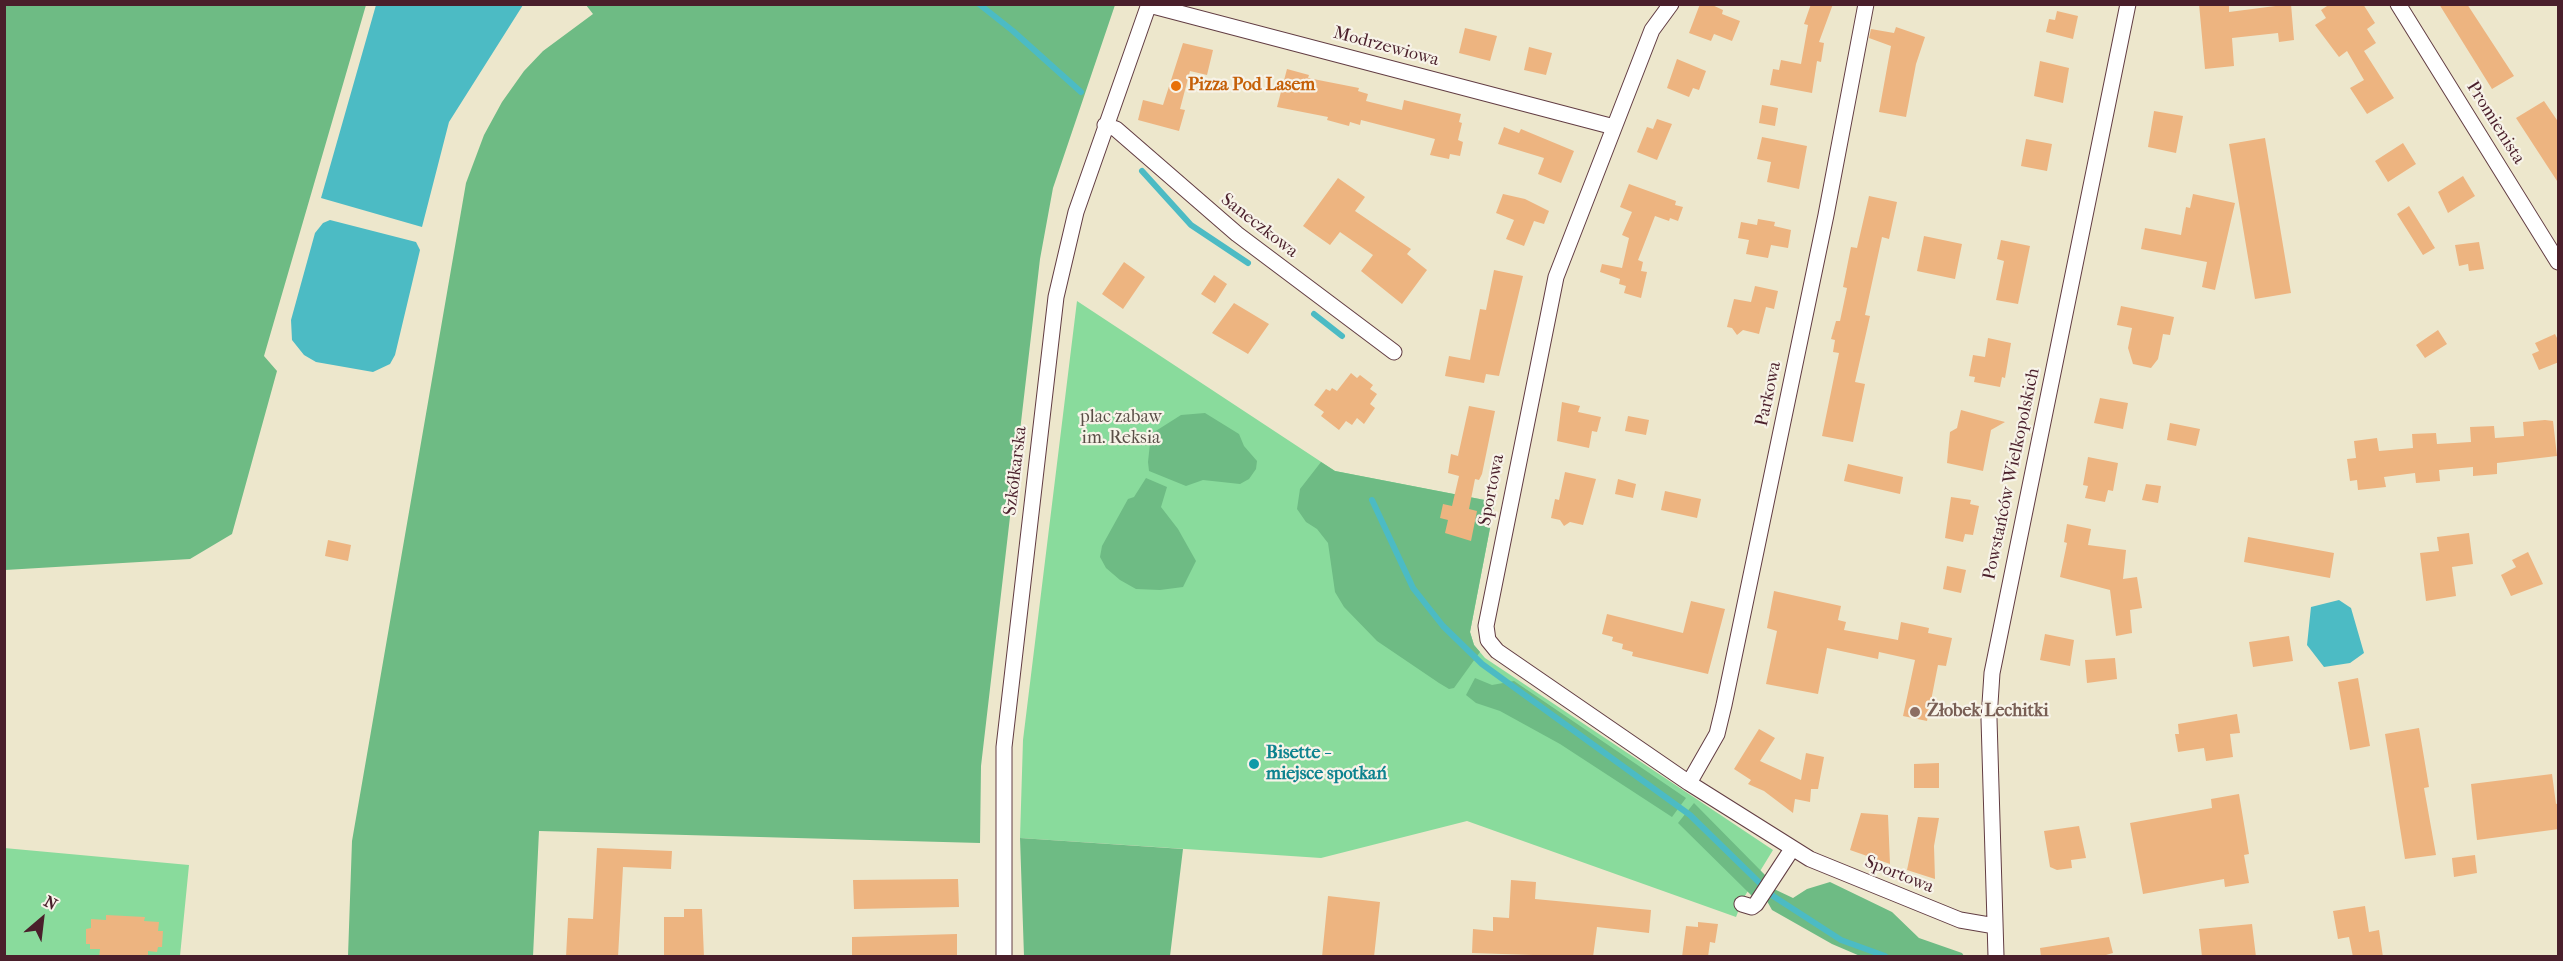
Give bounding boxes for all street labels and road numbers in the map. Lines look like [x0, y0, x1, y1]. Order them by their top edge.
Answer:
street label: Modrzewiowa [1331, 23, 1441, 71]
street label: Promienista [2461, 78, 2529, 168]
street label: Saneczkowa [1216, 189, 1302, 263]
street label: Parkowa [1752, 360, 1786, 428]
street label: Powstańców Wielkopolskich [1979, 366, 2045, 582]
street label: Szkółkarska [1000, 425, 1032, 517]
street label: Sportowa [1474, 452, 1510, 528]
street label: Sportowa [1861, 851, 1937, 899]

